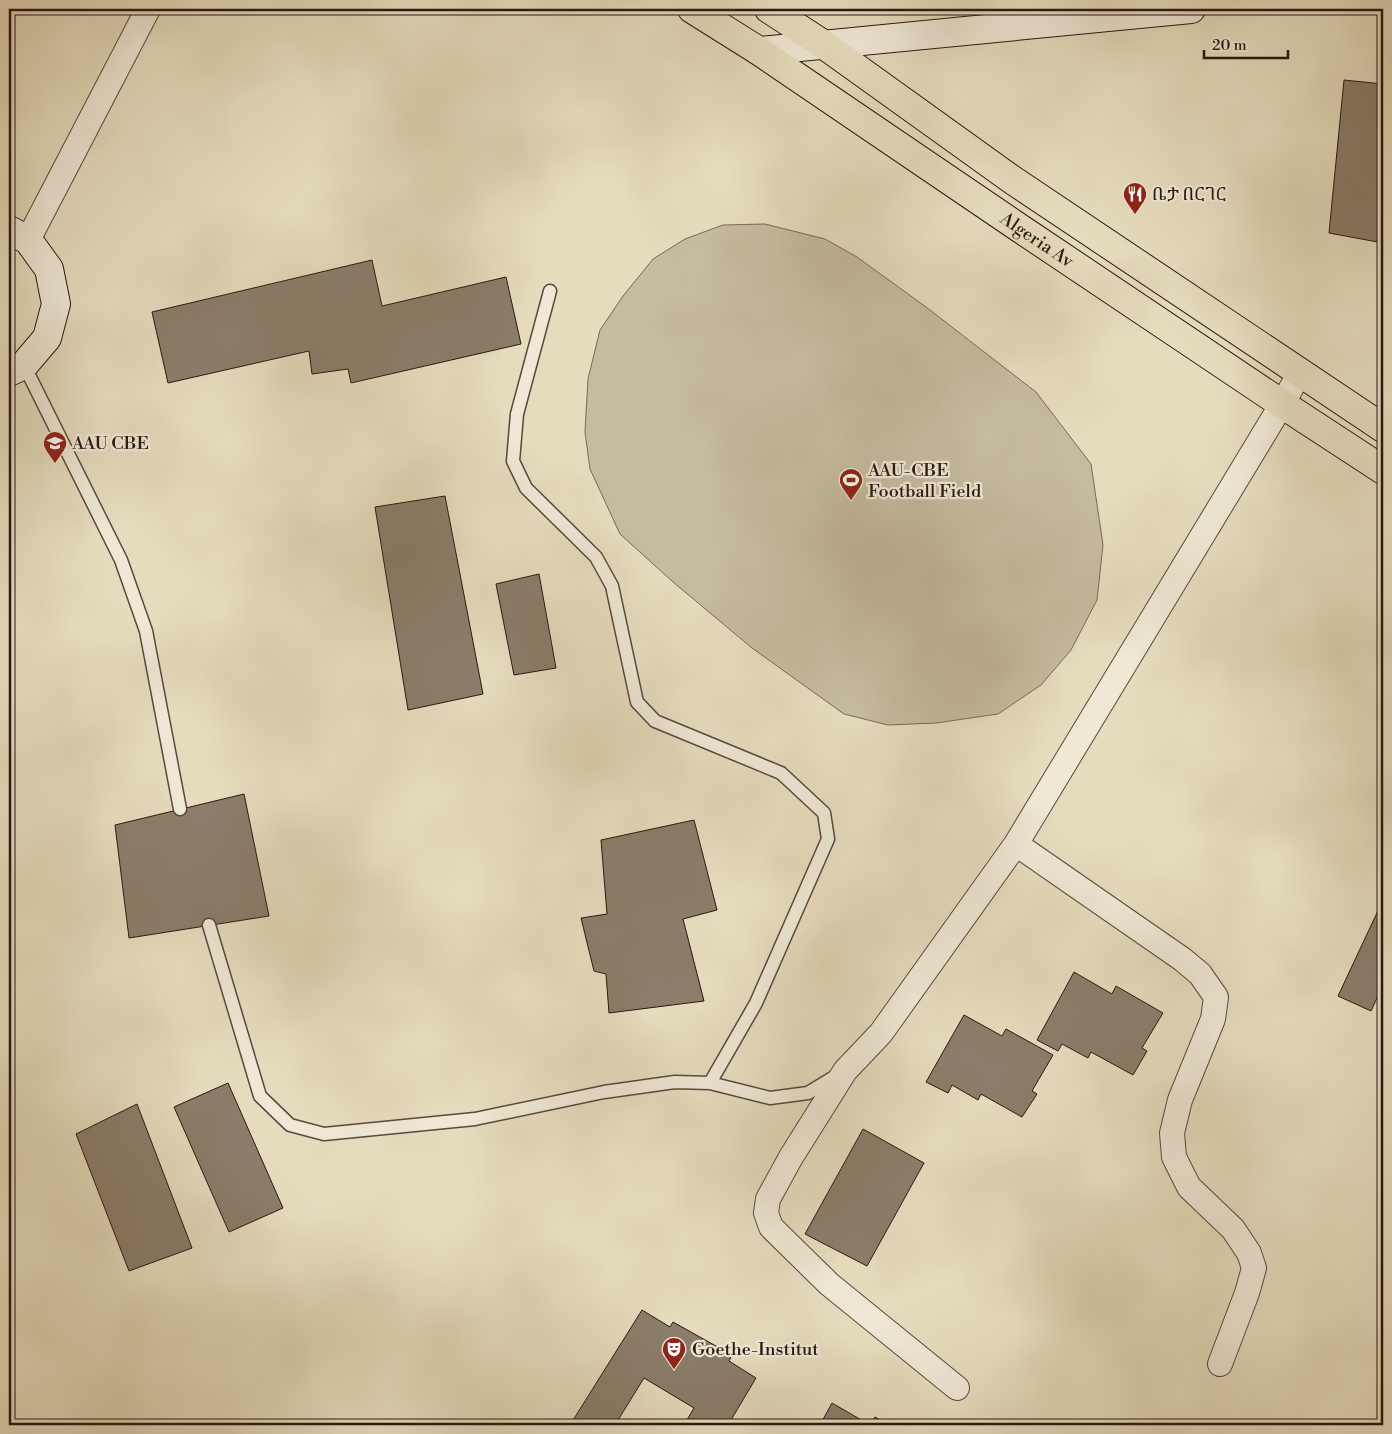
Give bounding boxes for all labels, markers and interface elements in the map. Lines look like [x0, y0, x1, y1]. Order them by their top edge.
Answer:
scale bar [1204, 28, 1288, 60]
text: 20 m [1212, 36, 1247, 55]
restaurant icon: ቤታ በርገር [1122, 181, 1148, 215]
place label: ቤታ በርገር [1152, 183, 1226, 206]
street label: Algeria Av [995, 206, 1079, 273]
school or university icon: AAU CBE [42, 430, 68, 464]
place label: AAU CBE [71, 432, 149, 455]
place label: AAU-CBE Football Field [867, 459, 982, 503]
sports icon: AAU-CBE Football Field [838, 467, 864, 501]
theatre icon: Goethe-Institut [661, 1336, 687, 1370]
place label: Goethe-Institut [692, 1338, 819, 1361]

